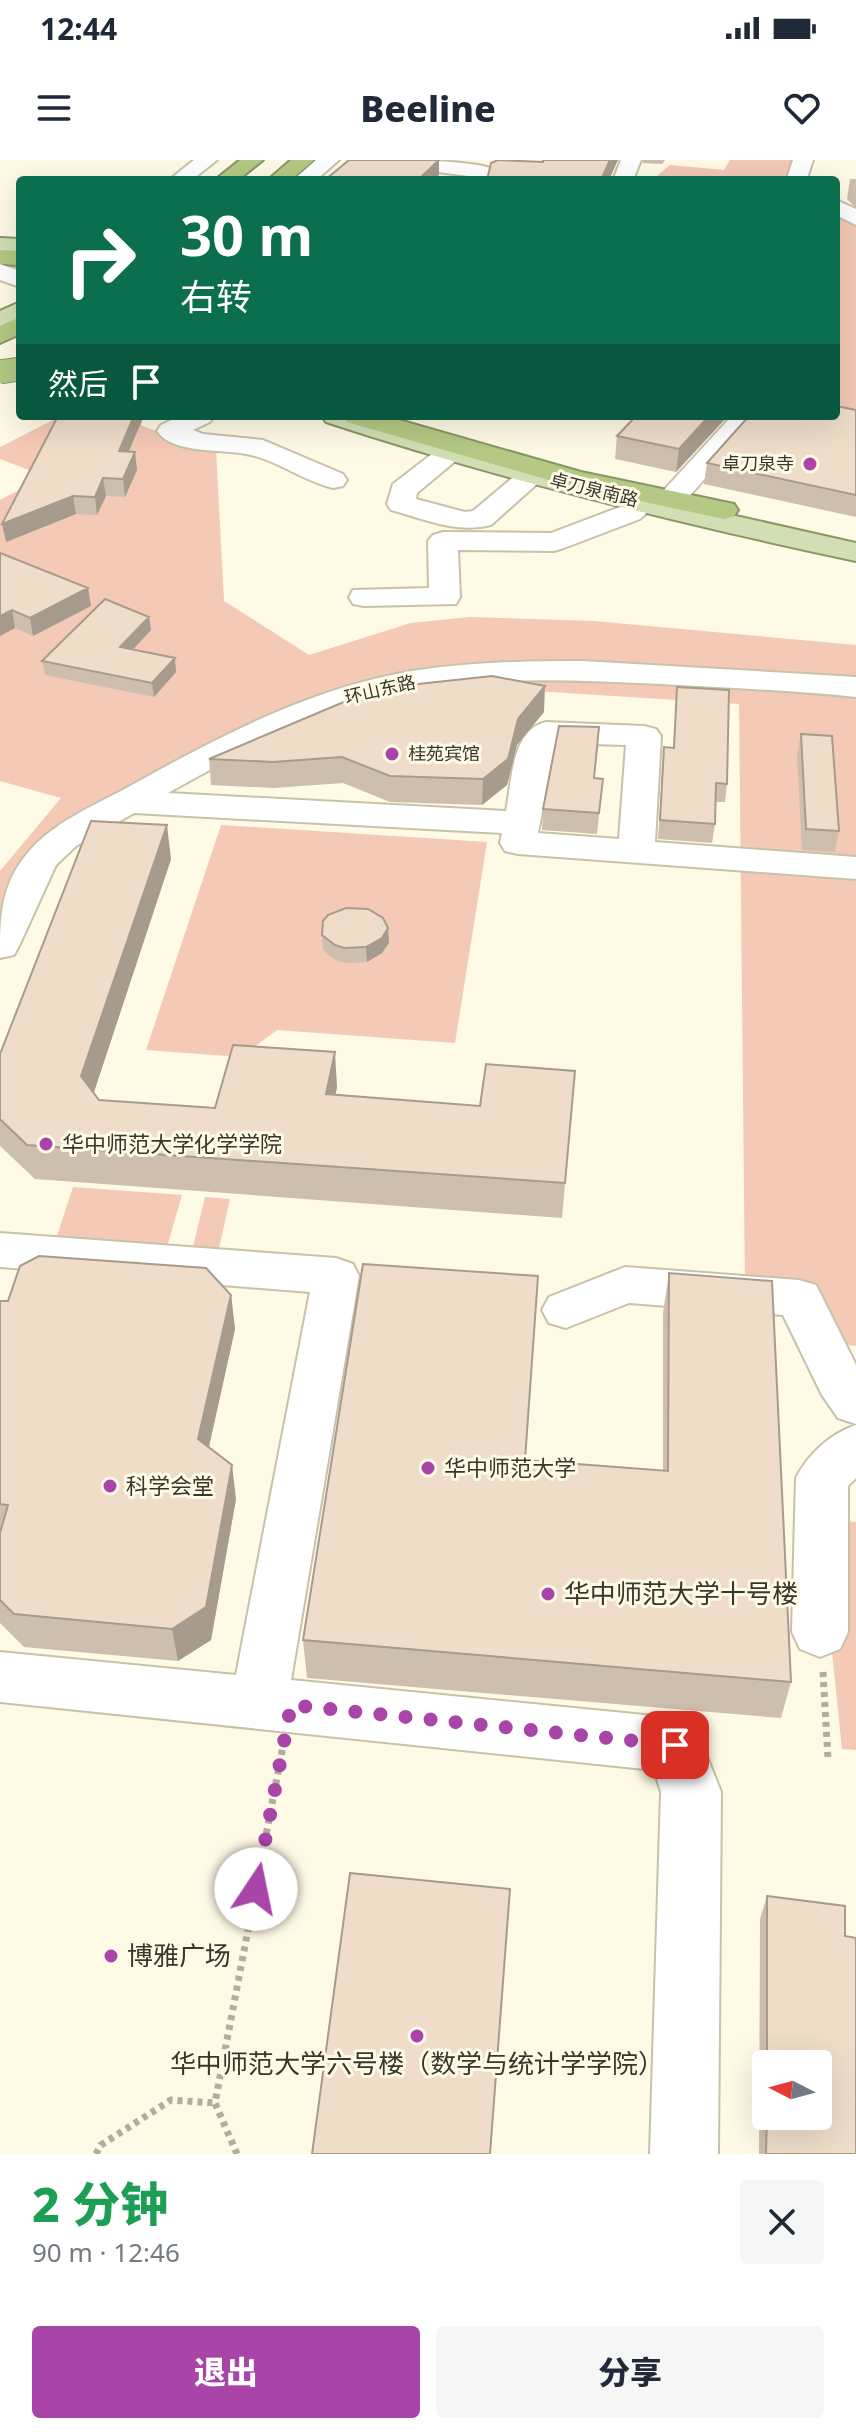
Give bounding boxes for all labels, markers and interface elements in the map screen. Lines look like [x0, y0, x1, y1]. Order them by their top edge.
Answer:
text: 12:44 [40, 8, 117, 49]
text: Beeline [360, 84, 496, 133]
icon: menu [32, 86, 76, 130]
icon: heart [780, 86, 824, 130]
text: 30 m [180, 196, 313, 272]
icon: right [48, 208, 152, 312]
text: 右转 [180, 272, 252, 321]
icon: arrive [124, 360, 168, 404]
text: 然后 [48, 363, 108, 404]
place label: 卓刀泉寺 [722, 451, 794, 475]
marker: 卓刀泉寺 [801, 455, 819, 473]
street label: 卓刀泉南路 [548, 466, 641, 512]
street label: 环山东路 [342, 669, 418, 709]
place label: 桂苑宾馆 [408, 741, 480, 765]
marker: 桂苑宾馆 [383, 745, 401, 763]
place label: 华中师范大学化学学院 [62, 1128, 282, 1158]
marker: 华中师范大学化学学院 [37, 1135, 55, 1153]
place label: 华中师范大学 [444, 1452, 576, 1482]
marker: 华中师范大学 [419, 1459, 437, 1477]
place label: 科学会堂 [126, 1470, 214, 1500]
marker: 科学会堂 [101, 1477, 119, 1495]
place label: 华中师范大学十号楼 [564, 1575, 798, 1611]
marker: 华中师范大学十号楼 [539, 1585, 557, 1603]
pin [641, 1711, 709, 1779]
icon: arrive [653, 1723, 697, 1767]
position arrow [214, 1847, 298, 1931]
place label: 博雅广场 [127, 1937, 231, 1973]
marker: 博雅广场 [102, 1947, 120, 1965]
marker: 华中师范大学六号楼（数学与统计学学院） [408, 2027, 426, 2045]
place label: 华中师范大学六号楼（数学与统计学学院） [170, 2045, 664, 2081]
north arrow [752, 2050, 832, 2130]
map controls [752, 2050, 832, 2130]
text: 2 分钟 [32, 2171, 168, 2236]
button: close [740, 2180, 824, 2264]
text: 90 m · 12:46 [32, 2234, 180, 2270]
button: 退出 [32, 2326, 420, 2418]
button: 分享 [436, 2326, 824, 2418]

